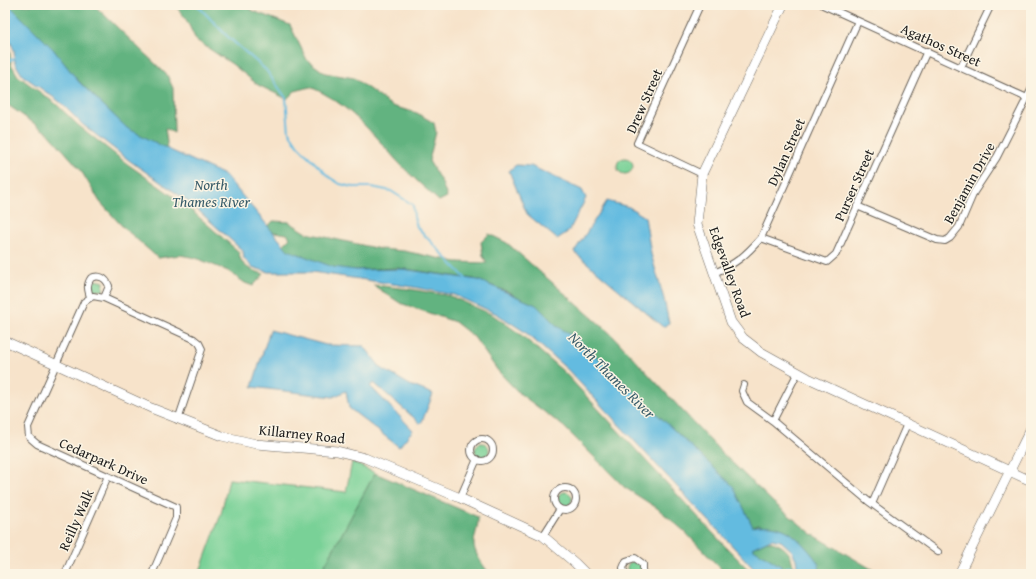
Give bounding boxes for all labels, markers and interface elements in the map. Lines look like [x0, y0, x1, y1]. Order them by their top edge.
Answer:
street label: Agathos Street [898, 18, 984, 72]
street label: Drew Street [621, 65, 667, 137]
street label: Dylan Street [762, 115, 810, 189]
street label: Benjamin Drive [938, 138, 1000, 227]
street label: Purser Street [829, 146, 879, 224]
water label: North Thames River [172, 174, 250, 212]
street label: Edgevalley Road [704, 224, 756, 321]
water label: North Thames River [564, 327, 660, 423]
street label: Killarney Road [258, 420, 346, 449]
street label: Cedarpark Drive [56, 432, 152, 490]
street label: Reilly Walk [54, 485, 99, 554]

